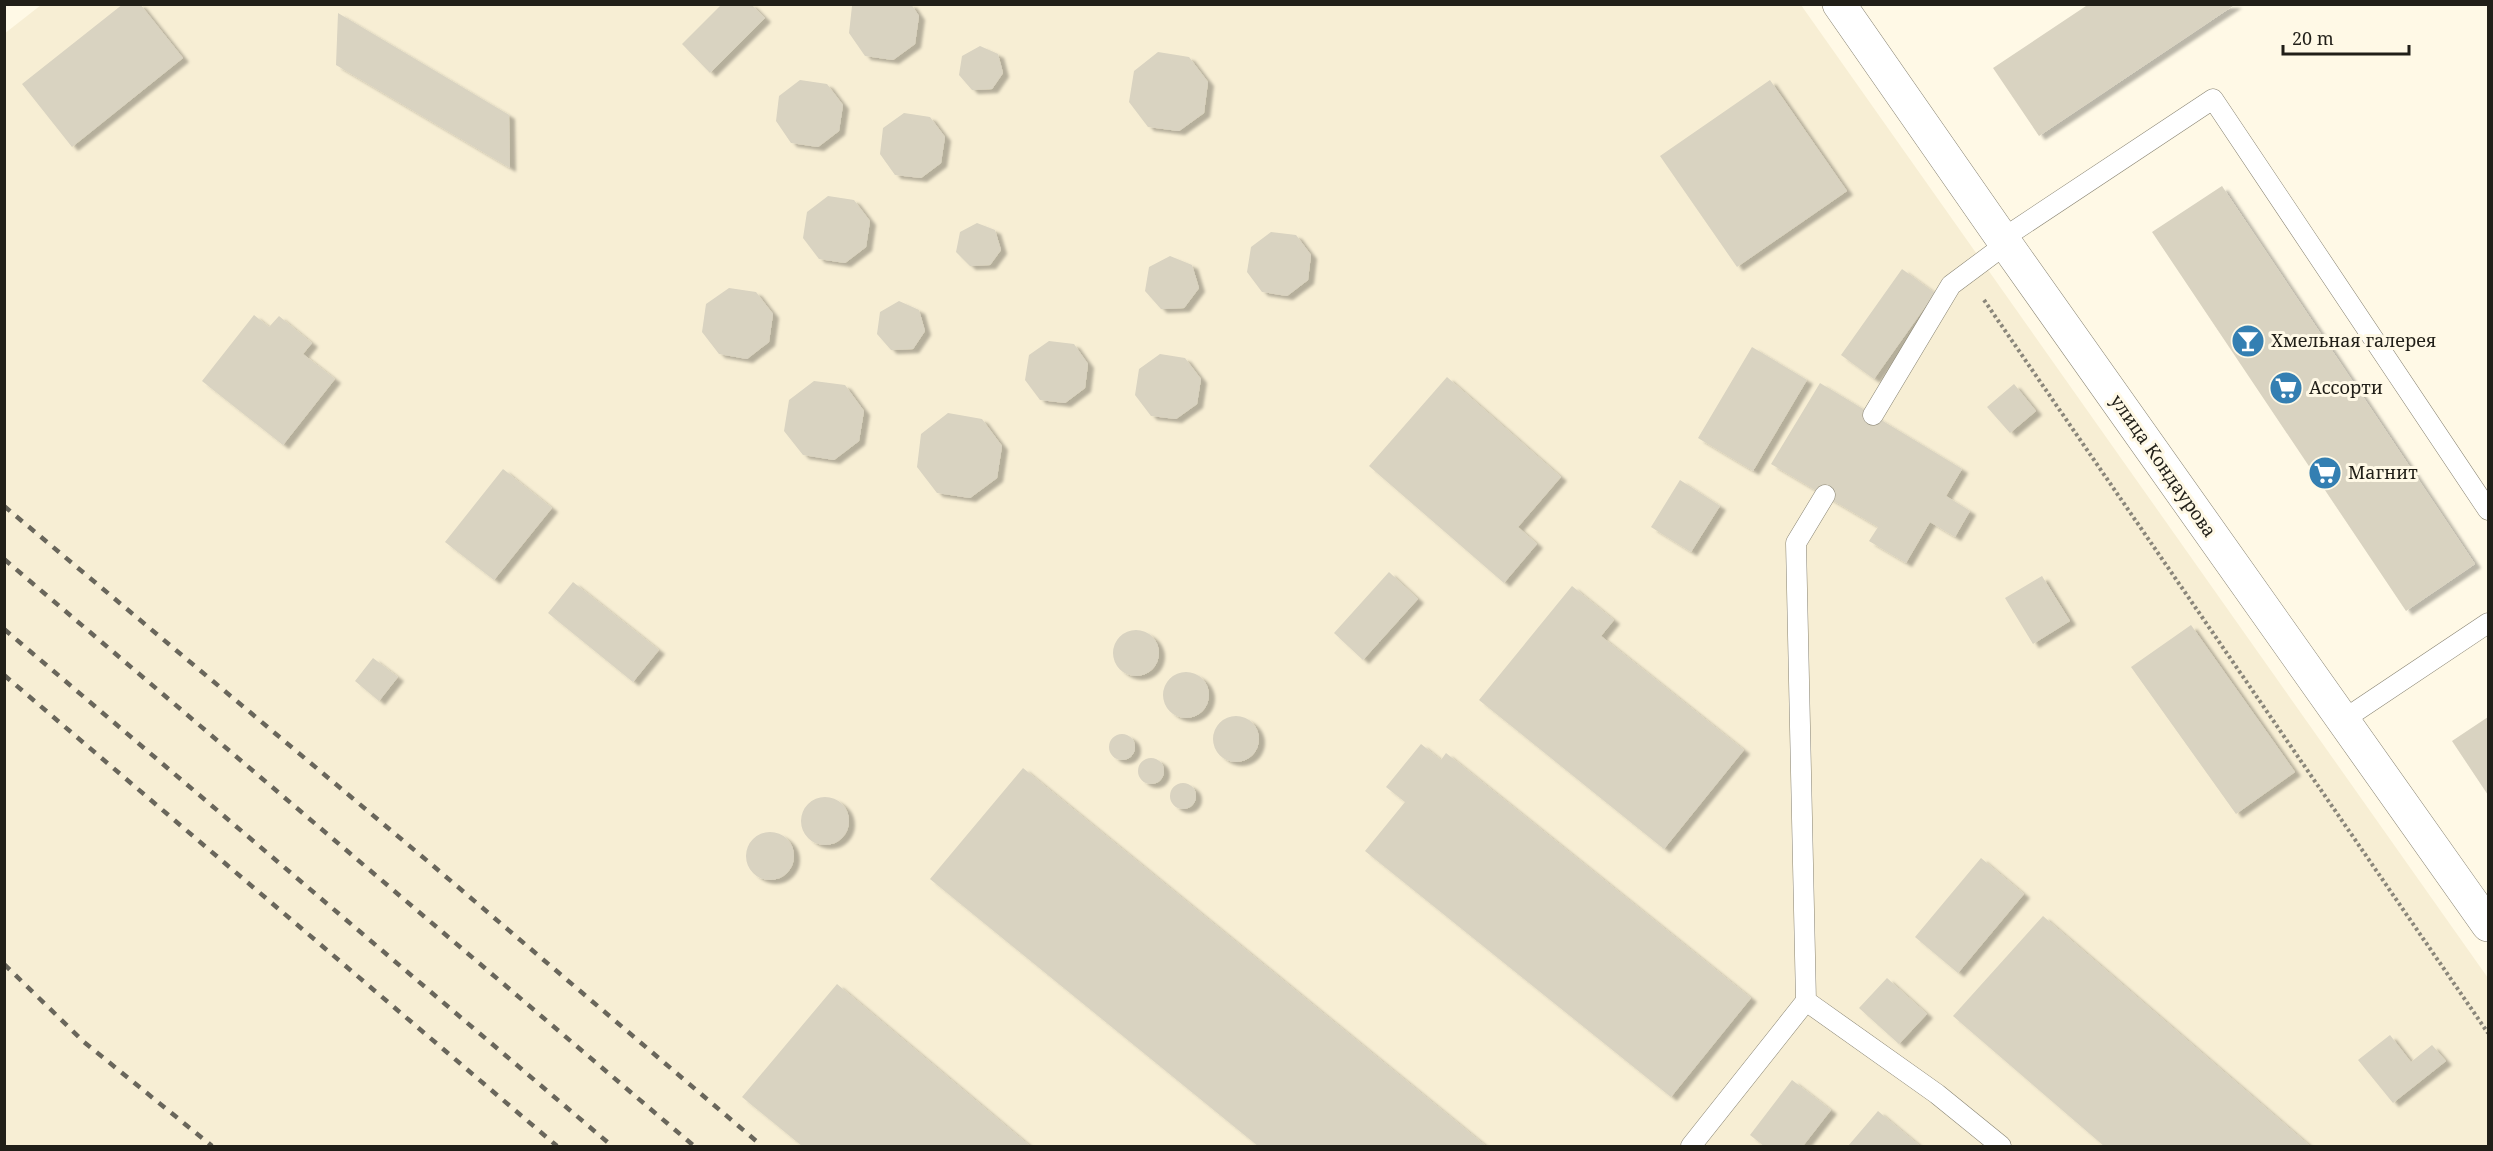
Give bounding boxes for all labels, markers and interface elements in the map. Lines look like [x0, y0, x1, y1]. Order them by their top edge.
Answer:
scale bar [2283, 18, 2409, 56]
text: 20 m [2292, 26, 2334, 50]
bar icon: Хмельная галерея [2230, 323, 2266, 359]
place label: Хмельная галерея [2271, 328, 2436, 352]
supermarket icon: Ассорти [2268, 370, 2304, 406]
place label: Ассорти [2309, 375, 2383, 399]
street label: улица Кондаурова [2105, 389, 2222, 542]
supermarket icon: Магнит [2307, 455, 2343, 491]
place label: Магнит [2348, 460, 2418, 484]

